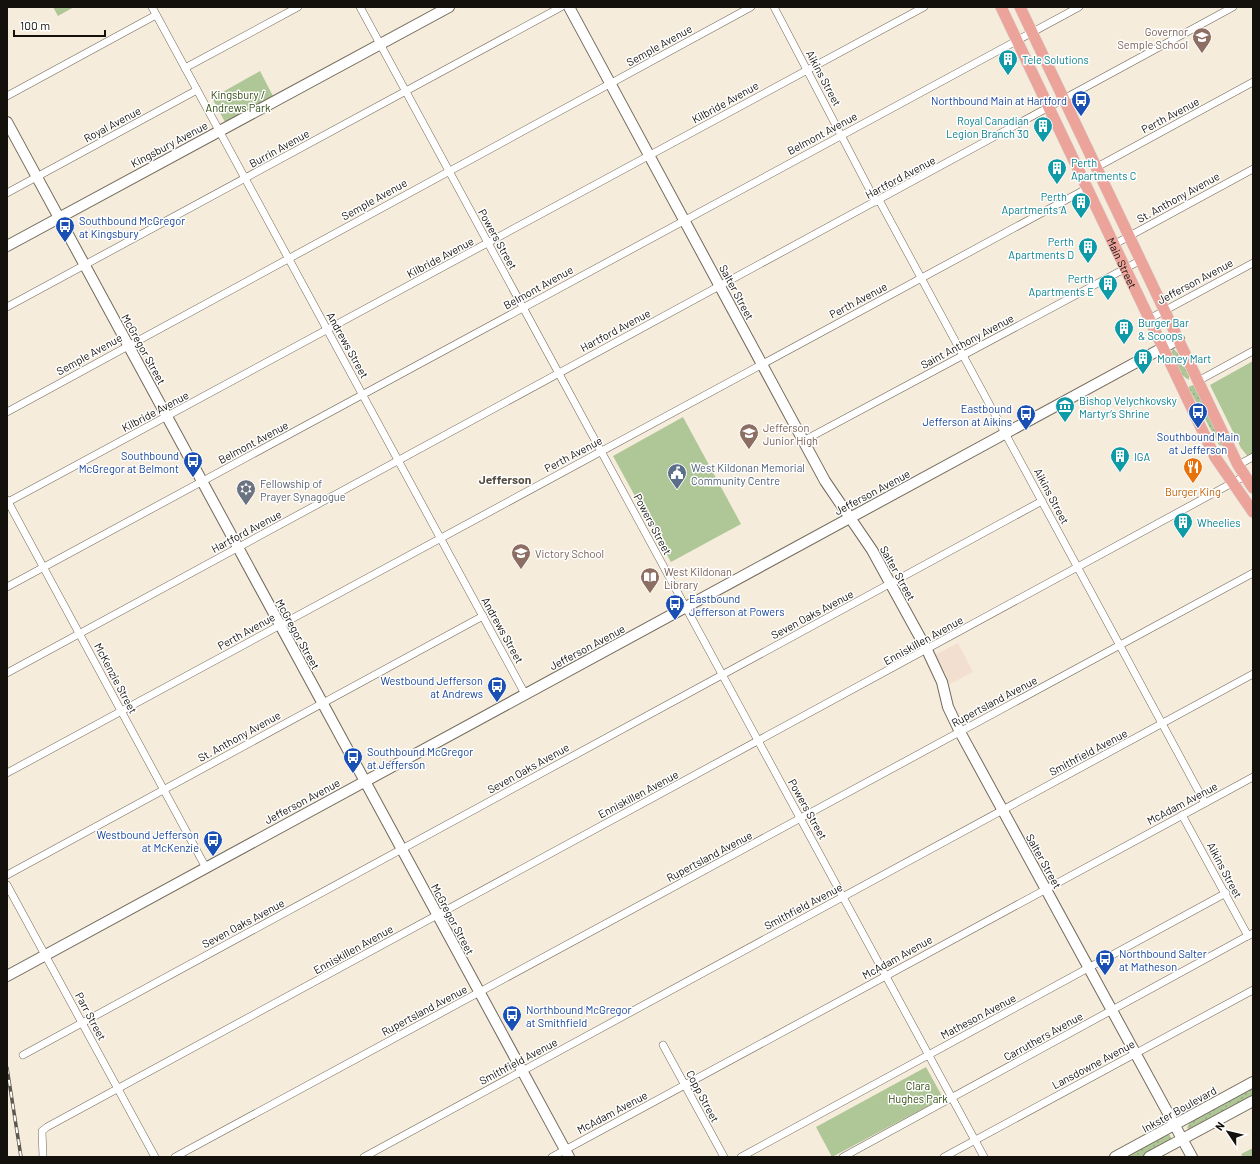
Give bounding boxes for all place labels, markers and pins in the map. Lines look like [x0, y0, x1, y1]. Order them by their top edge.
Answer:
place label: Governor Semple School [1117, 25, 1188, 51]
school or university icon: Governor Semple School [1191, 26, 1213, 54]
building icon: Tele Solutions [997, 48, 1019, 76]
place label: Tele Solutions [1022, 53, 1089, 66]
bus stop icon: Northbound Main at Hartford [1070, 89, 1092, 117]
place label: Northbound Main at Hartford [931, 94, 1067, 107]
place label: Royal Canadian Legion Branch 30 [946, 114, 1029, 140]
building icon: Royal Canadian Legion Branch 30 [1032, 115, 1054, 143]
place label: Perth Apartments C [1071, 156, 1137, 182]
building icon: Perth Apartments C [1046, 157, 1068, 185]
place label: Perth Apartments A [1001, 190, 1067, 216]
building icon: Perth Apartments A [1070, 191, 1092, 219]
place label: Southbound McGregor at Kingsbury [79, 214, 185, 240]
bus stop icon: Southbound McGregor at Kingsbury [54, 215, 76, 243]
place label: Perth Apartments D [1008, 235, 1074, 261]
building icon: Perth Apartments D [1077, 236, 1099, 264]
place label: Perth Apartments E [1029, 272, 1094, 298]
building icon: Perth Apartments E [1097, 273, 1119, 301]
place label: Burger Bar & Scoops [1138, 316, 1189, 342]
building icon: Burger Bar & Scoops [1113, 317, 1135, 345]
building icon: Money Mart [1132, 347, 1154, 375]
place label: Money Mart [1157, 352, 1211, 365]
place label: Bishop Velychkovsky Martyr’s Shrine [1079, 394, 1177, 420]
museum icon: Bishop Velychkovsky Martyr’s Shrine [1054, 395, 1076, 423]
bus stop icon: Southbound Main at Jefferson [1187, 401, 1209, 429]
place label: Eastbound Jefferson at Aikins [923, 402, 1012, 428]
bus stop icon: Eastbound Jefferson at Aikins [1015, 403, 1037, 431]
place label: Jefferson Junior High [763, 421, 818, 447]
school or university icon: Jefferson Junior High [738, 422, 760, 450]
place label: Southbound Main at Jefferson [1157, 430, 1239, 456]
building icon: IGA [1109, 445, 1131, 473]
place label: Southbound McGregor at Belmont [79, 449, 179, 475]
bus stop icon: Southbound McGregor at Belmont [182, 450, 204, 478]
place label: IGA [1134, 450, 1151, 463]
restaurant icon: Burger King [1182, 456, 1204, 484]
place label: West Kildonan Memorial Community Centre [691, 461, 805, 487]
public building icon: West Kildonan Memorial Community Centre [666, 462, 688, 490]
place label: Fellowship of Prayer Synagogue [260, 477, 346, 503]
synagogue icon: Fellowship of Prayer Synagogue [235, 478, 257, 506]
place label: Burger King [1165, 485, 1221, 498]
building icon: Wheelies [1172, 511, 1194, 539]
place label: Wheelies [1197, 516, 1241, 529]
school or university icon: Victory School [510, 542, 532, 570]
place label: Victory School [535, 547, 604, 560]
place label: West Kildonan Library [664, 565, 732, 591]
library icon: West Kildonan Library [639, 566, 661, 594]
place label: Eastbound Jefferson at Powers [689, 592, 784, 618]
bus stop icon: Eastbound Jefferson at Powers [664, 593, 686, 621]
place label: Westbound Jefferson at Andrews [380, 674, 483, 700]
bus stop icon: Westbound Jefferson at Andrews [486, 675, 508, 703]
place label: Southbound McGregor at Jefferson [367, 745, 473, 771]
bus stop icon: Southbound McGregor at Jefferson [342, 746, 364, 774]
place label: Westbound Jefferson at McKenzie [96, 828, 199, 854]
bus stop icon: Westbound Jefferson at McKenzie [202, 829, 224, 857]
place label: Northbound Salter at Matheson [1119, 947, 1207, 973]
bus stop icon: Northbound Salter at Matheson [1094, 948, 1116, 976]
place label: Northbound McGregor at Smithfield [526, 1003, 631, 1029]
bus stop icon: Northbound McGregor at Smithfield [501, 1004, 523, 1032]

